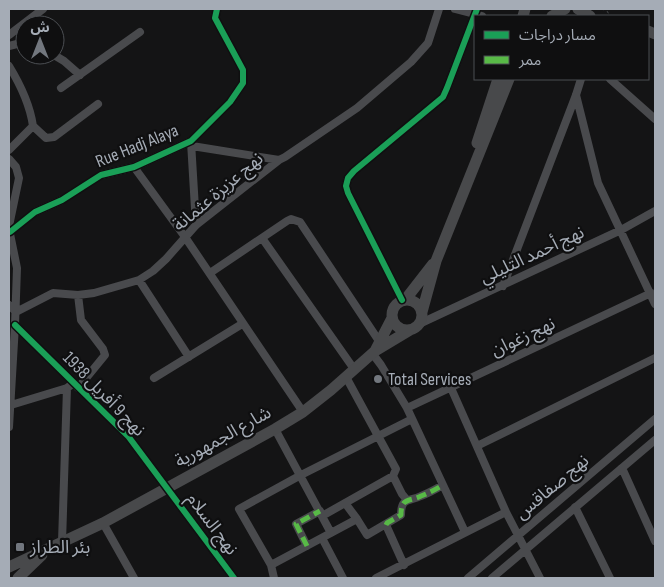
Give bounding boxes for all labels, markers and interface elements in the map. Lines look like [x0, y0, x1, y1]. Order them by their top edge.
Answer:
north arrow [15, 15, 65, 65]
legend [474, 15, 649, 80]
text: ش [30, 19, 50, 36]
text: مسار دراجات [519, 26, 596, 45]
text: ممر [518, 51, 542, 70]
street label: Rue Hadj Alaya [93, 120, 181, 172]
street label: نهج عزيزة عثمانة [169, 148, 269, 237]
street label: نهج أحمد التليلي [476, 221, 588, 290]
street label: نهج زغوان [487, 313, 559, 363]
street label: نهج 9 أفريل 1938 [57, 347, 150, 442]
place label: Total Services [388, 369, 472, 390]
marker: Total Services [372, 373, 384, 385]
street label: شارع الجمهورية [171, 402, 276, 475]
street label: نهج صفاقس [511, 450, 594, 525]
street label: نهج السلام [179, 489, 242, 561]
place label: بئر الطراز [29, 537, 90, 558]
marker: بئر الطراز [14, 541, 26, 553]

